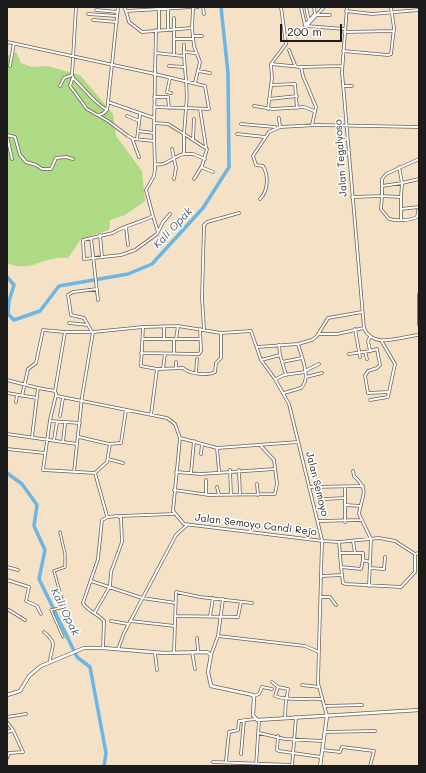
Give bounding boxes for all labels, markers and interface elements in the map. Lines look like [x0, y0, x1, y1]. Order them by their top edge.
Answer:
scale bar [282, 16, 344, 42]
text: 200 m [287, 23, 322, 39]
street label: Jalan Tegalyoso [332, 119, 350, 197]
water label: Kali Opak [151, 205, 195, 251]
street label: Jalan Semoyo [303, 450, 331, 518]
street label: Jalan Semoyo Candi Rejo [194, 512, 318, 538]
water label: Kali Opak [48, 586, 82, 638]

